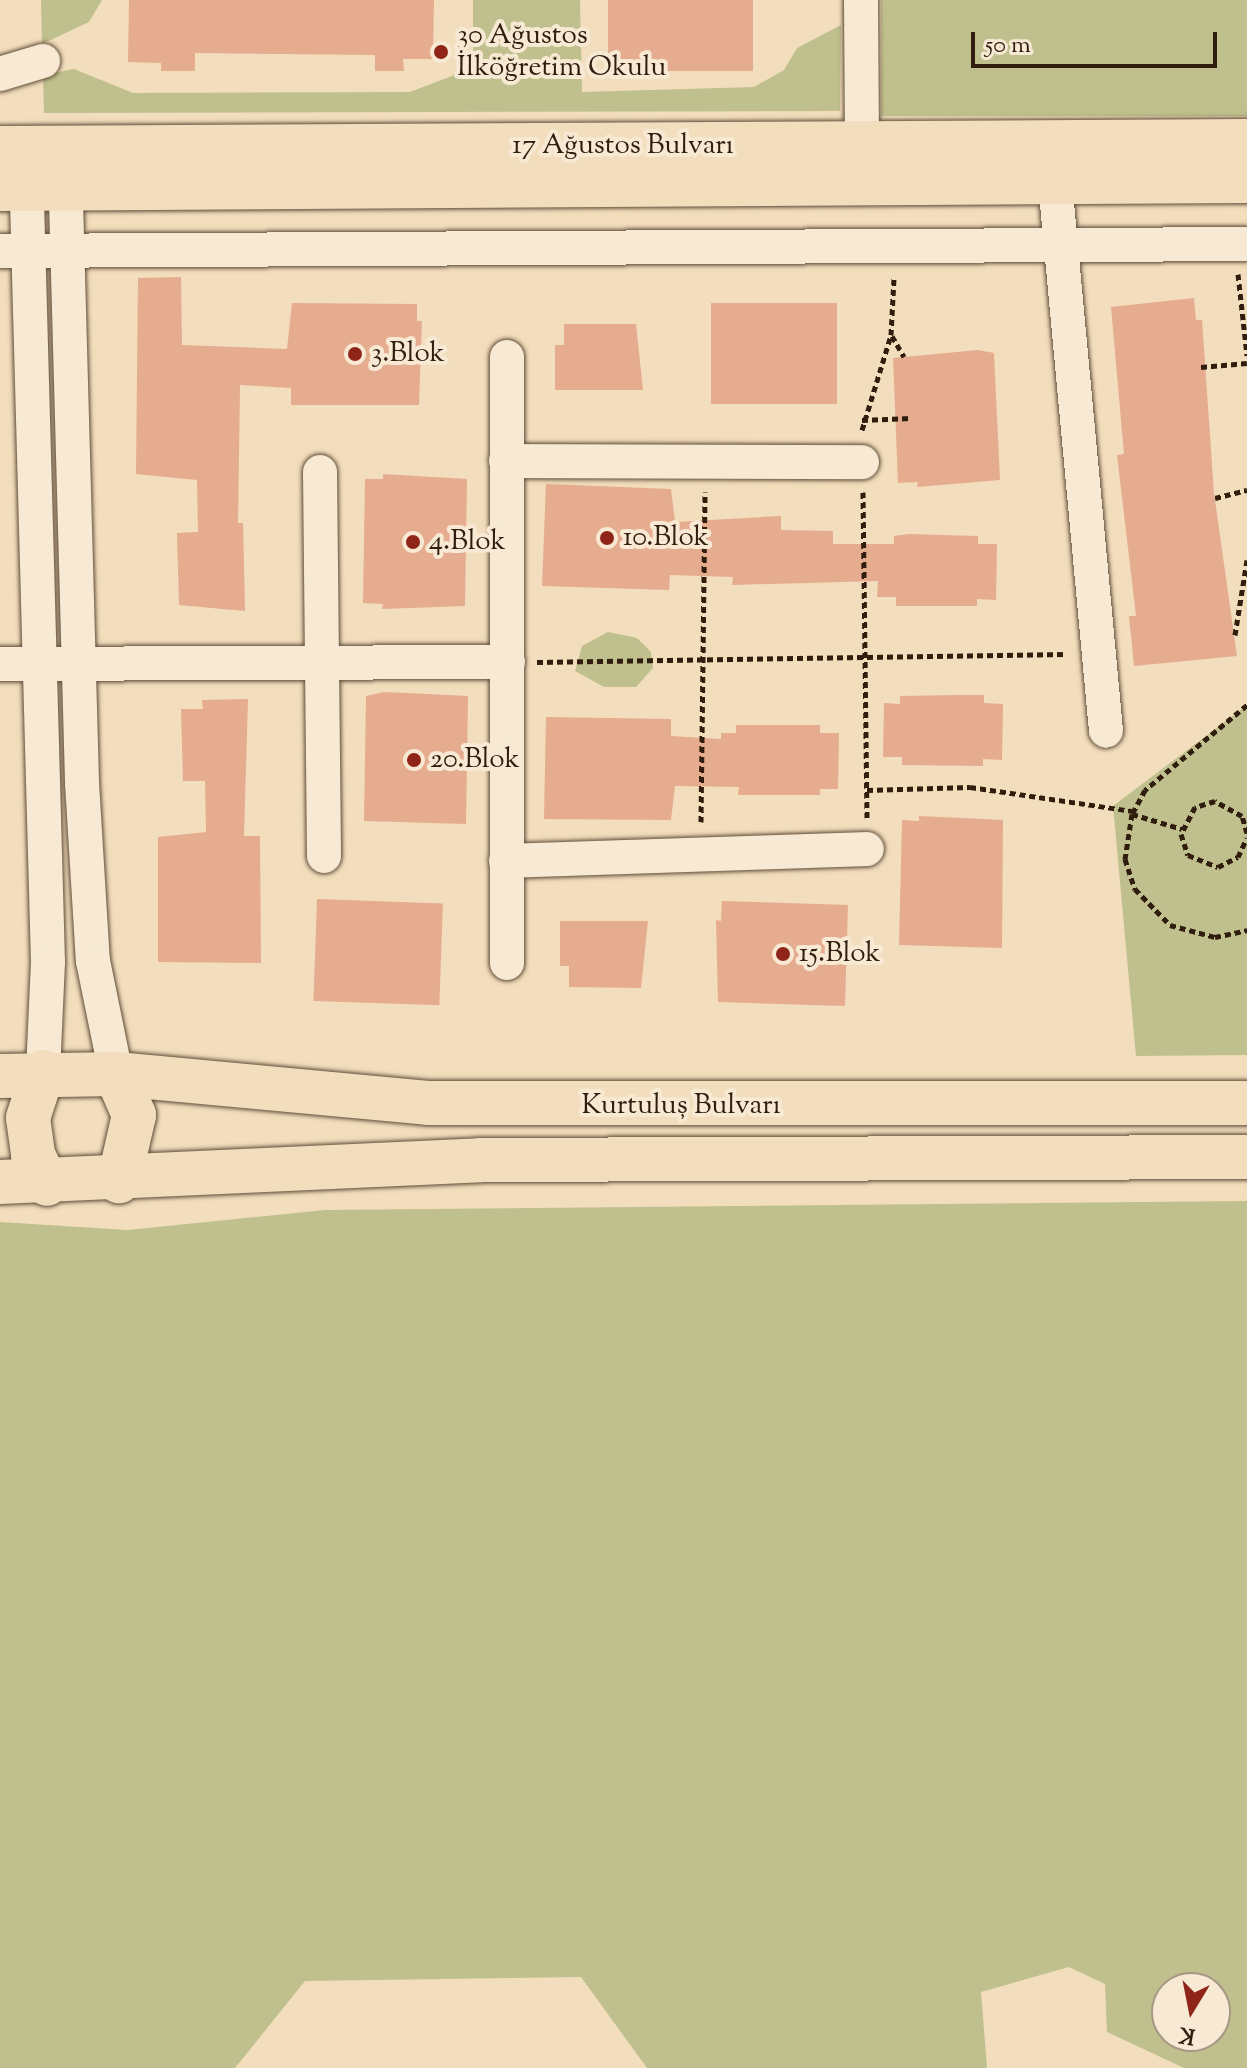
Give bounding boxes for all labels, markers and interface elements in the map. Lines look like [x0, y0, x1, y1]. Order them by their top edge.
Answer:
scale bar [975, 16, 1221, 66]
place label: 30 Ağustos İlköğretim Okulu [457, 19, 666, 85]
text: 50 m [985, 29, 1031, 63]
marker: 30 Ağustos İlköğretim Okulu [432, 43, 450, 61]
street label: 17 Ağustos Bulvarı [512, 129, 734, 163]
place label: 3.Blok [371, 337, 445, 371]
marker: 3.Blok [346, 345, 364, 363]
place label: 10.Blok [623, 521, 709, 555]
place label: 4.Blok [429, 525, 506, 559]
marker: 10.Blok [598, 529, 616, 547]
marker: 4.Blok [404, 533, 422, 551]
place label: 20.Blok [430, 743, 520, 777]
marker: 20.Blok [405, 751, 423, 769]
place label: 15.Blok [799, 937, 881, 971]
marker: 15.Blok [774, 945, 792, 963]
street label: Kurtuluş Bulvarı [581, 1089, 781, 1123]
north arrow [1151, 1972, 1231, 2052]
text: K [1177, 2017, 1198, 2051]

